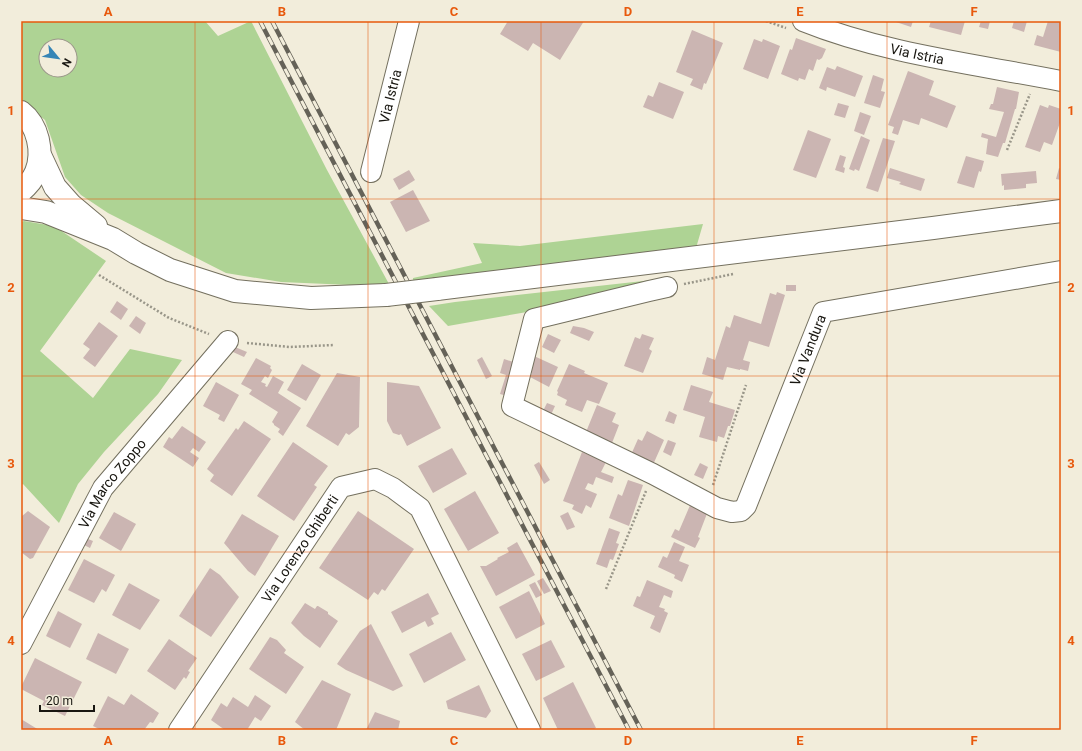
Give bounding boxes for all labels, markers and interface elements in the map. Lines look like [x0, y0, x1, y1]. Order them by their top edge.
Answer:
text: A [104, 4, 113, 19]
text: B [278, 4, 286, 19]
text: C [450, 4, 459, 19]
text: D [624, 4, 632, 19]
text: E [796, 4, 804, 19]
text: F [970, 4, 978, 19]
north arrow [38, 38, 78, 78]
street label: Via Istria [889, 40, 946, 68]
text: N [59, 56, 74, 69]
street label: Via Istria [376, 68, 404, 125]
text: 1 [7, 103, 15, 118]
text: 1 [1067, 103, 1075, 118]
text: 2 [7, 280, 15, 295]
text: 2 [1067, 280, 1075, 295]
street label: Via Vandura [787, 312, 829, 388]
street label: Via Marco Zoppo [75, 435, 149, 531]
text: 3 [7, 456, 15, 471]
text: 3 [1067, 456, 1075, 471]
street label: Via Lorenzo Ghiberti [258, 492, 342, 606]
text: 4 [7, 633, 15, 648]
text: 4 [1067, 633, 1075, 648]
scale bar [40, 687, 94, 713]
text: 20 m [46, 694, 73, 708]
text: A [104, 733, 113, 748]
text: B [278, 733, 286, 748]
text: C [450, 733, 459, 748]
text: D [624, 733, 632, 748]
text: E [796, 733, 804, 748]
text: F [970, 733, 978, 748]

